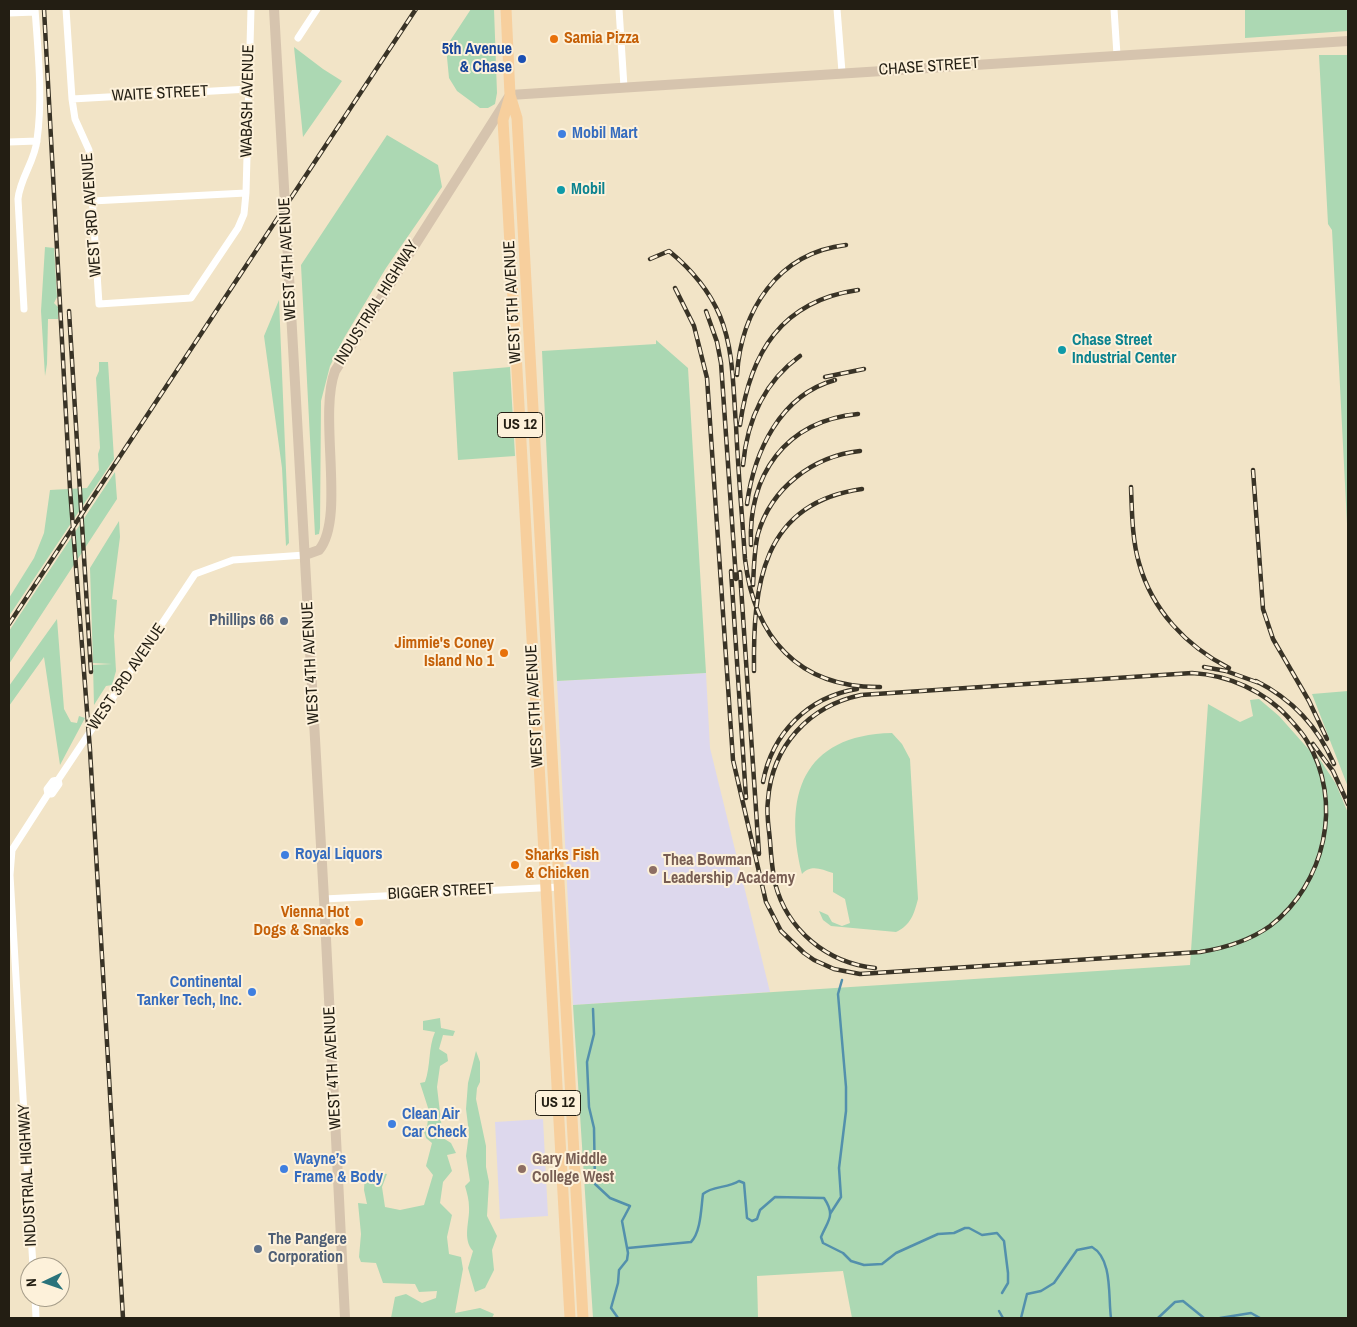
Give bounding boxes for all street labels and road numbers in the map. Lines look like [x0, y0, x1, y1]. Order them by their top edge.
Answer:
street label: WABASH AVENUE [237, 44, 259, 158]
street label: CHASE STREET [878, 54, 980, 80]
street label: WAITE STREET [111, 82, 209, 106]
street label: WEST 3RD AVENUE [78, 152, 106, 278]
street label: WEST 4TH AVENUE [275, 197, 301, 321]
street label: INDUSTRIAL HIGHWAY [331, 237, 423, 369]
street label: WEST 5TH AVENUE [500, 240, 526, 364]
road number: US 12 [498, 412, 542, 438]
street label: WEST 4TH AVENUE [298, 601, 324, 725]
street label: WEST 3RD AVENUE [84, 620, 170, 734]
street label: WEST 5TH AVENUE [522, 644, 548, 768]
street label: BIGGER STREET [387, 880, 495, 904]
street label: WEST 4TH AVENUE [320, 1006, 346, 1130]
road number: US 12 [536, 1090, 580, 1116]
street label: INDUSTRIAL HIGHWAY [15, 1103, 41, 1247]

